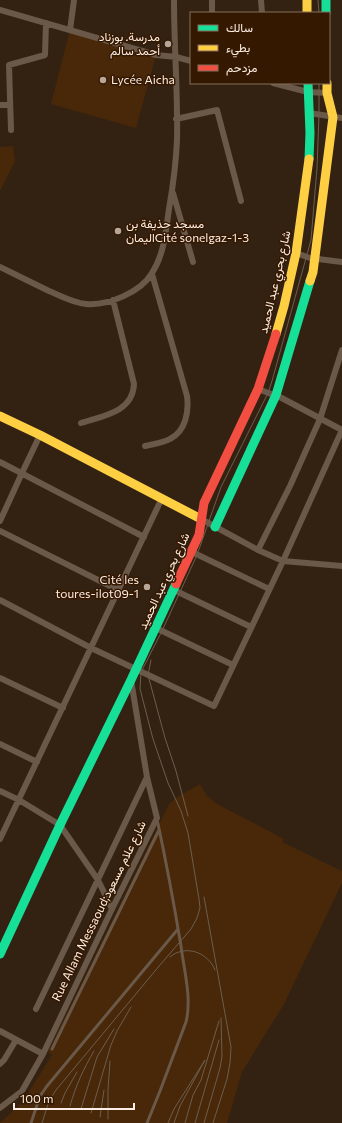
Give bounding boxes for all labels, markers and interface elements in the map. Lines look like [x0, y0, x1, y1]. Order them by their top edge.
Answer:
legend [190, 12, 330, 84]
text: سالك [226, 20, 253, 34]
place label: مدرسة. بوزناد أحمد سالم [99, 29, 160, 59]
marker: مدرسة. بوزناد أحمد سالم [163, 39, 173, 49]
text: بطيء [226, 40, 250, 58]
text: مزدحم [226, 60, 257, 76]
place label: Lycée Aicha [111, 72, 175, 86]
marker: Lycée Aicha [98, 75, 108, 85]
place label: مسجد حذيفة بن اليمانCité sonelgaz-1-3 [126, 216, 249, 245]
marker: مسجد حذيفة بن اليمانCité sonelgaz-1-3 [113, 226, 123, 236]
street label: شارع بحري عبد الحميد [255, 229, 297, 335]
street label: شارع بحري عبد الحميد [135, 530, 195, 633]
place label: Cité les toures-ilot09-1 [55, 572, 139, 600]
marker: Cité les toures-ilot09-1 [142, 582, 152, 592]
street label: Rue Allam Messaoud;شارع علام مسعود [48, 818, 151, 1004]
scale bar [14, 1085, 134, 1111]
text: 100 m [20, 1091, 54, 1105]

